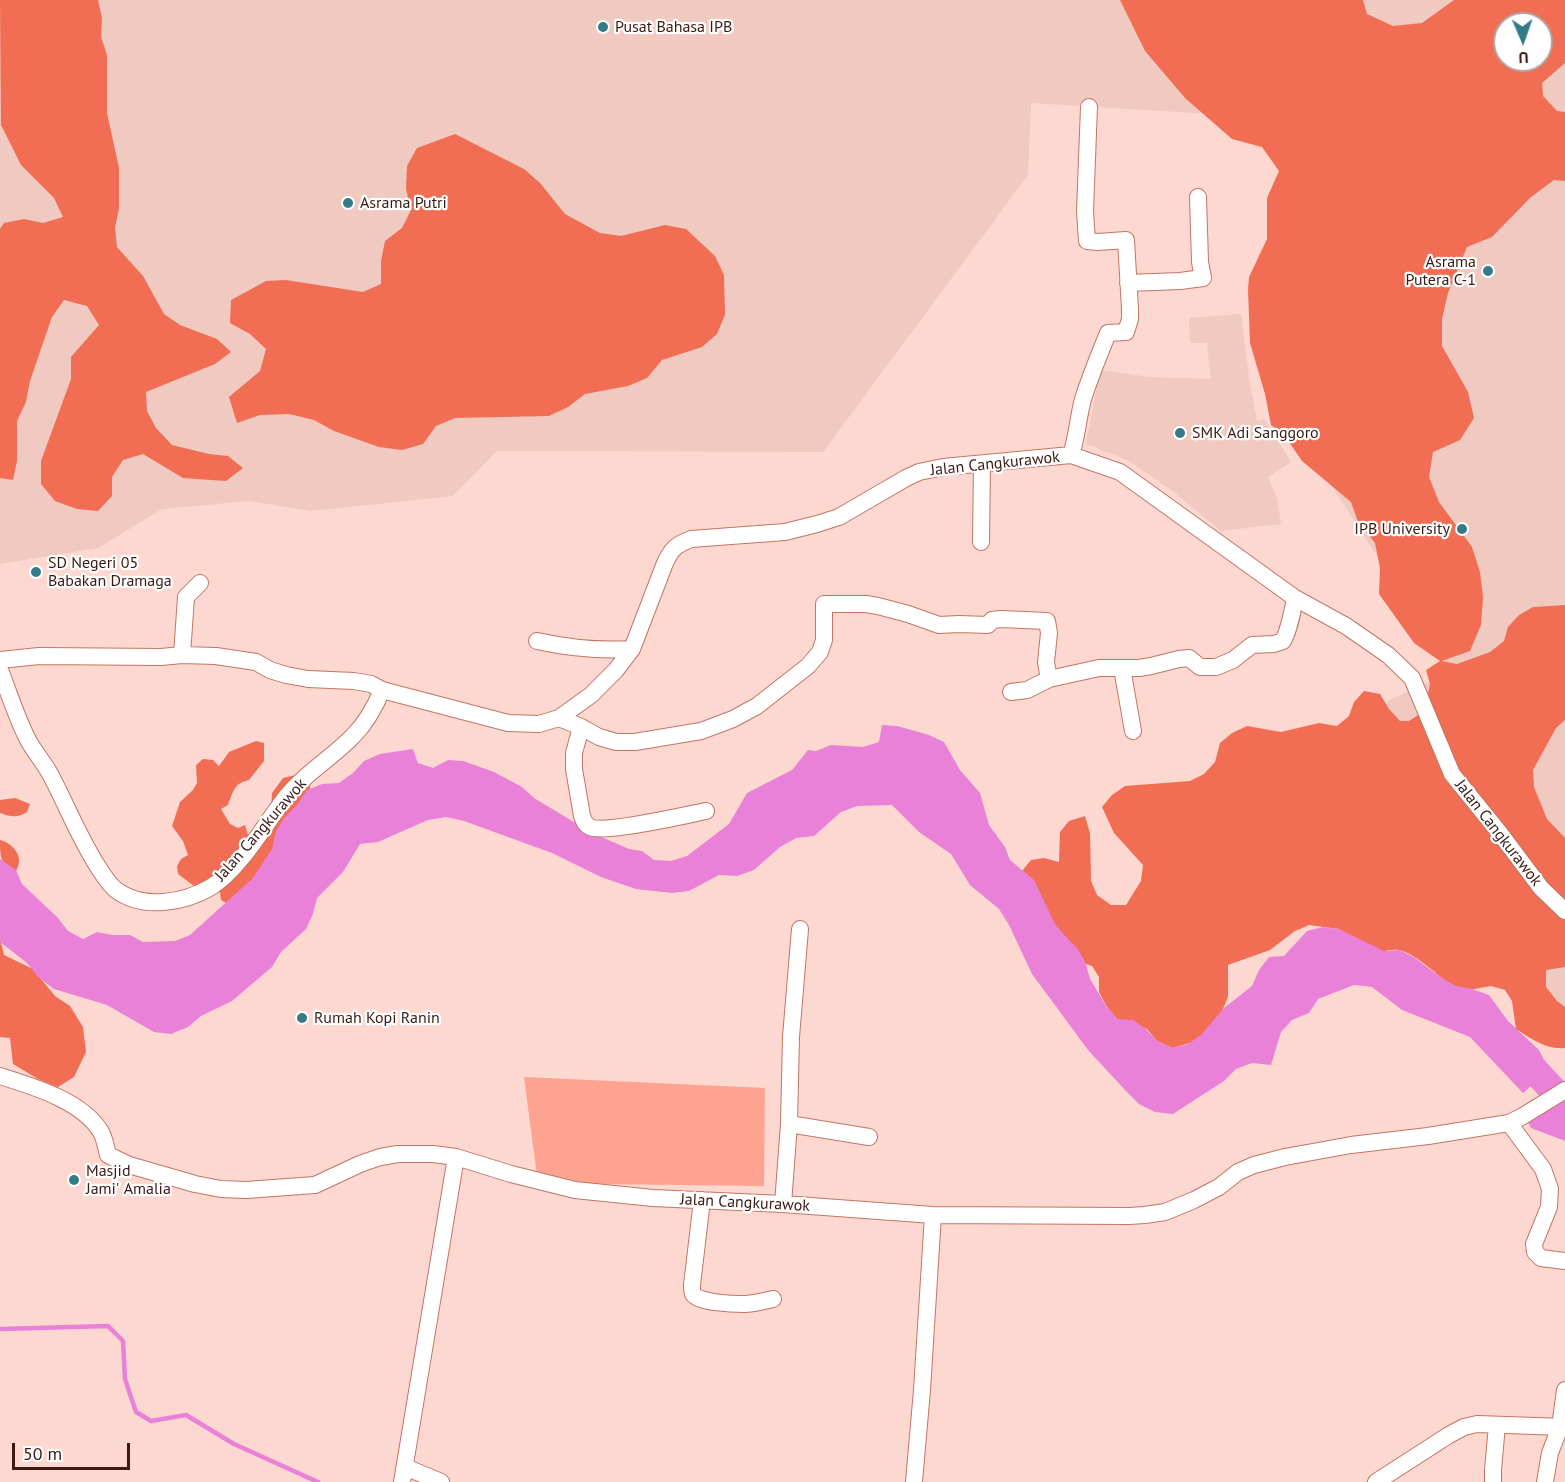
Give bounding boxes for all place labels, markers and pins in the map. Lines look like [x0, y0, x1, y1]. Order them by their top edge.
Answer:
place label: Pusat Bahasa IPB [615, 17, 732, 37]
marker: Pusat Bahasa IPB [596, 20, 610, 34]
place label: Asrama Putri [360, 193, 447, 213]
marker: Asrama Putri [341, 196, 355, 210]
place label: Asrama Putera C-1 [1406, 252, 1476, 290]
marker: Asrama Putera C-1 [1481, 264, 1495, 278]
place label: SMK Adi Sanggoro [1192, 423, 1319, 443]
marker: SMK Adi Sanggoro [1173, 426, 1187, 440]
place label: IPB University [1354, 519, 1450, 539]
marker: IPB University [1455, 522, 1469, 536]
place label: SD Negeri 05 Babakan Dramaga [48, 553, 172, 591]
marker: SD Negeri 05 Babakan Dramaga [29, 565, 43, 579]
place label: Rumah Kopi Ranin [314, 1008, 440, 1028]
marker: Rumah Kopi Ranin [295, 1011, 309, 1025]
place label: Masjid Jami' Amalia [86, 1161, 171, 1199]
marker: Masjid Jami' Amalia [67, 1173, 81, 1187]

